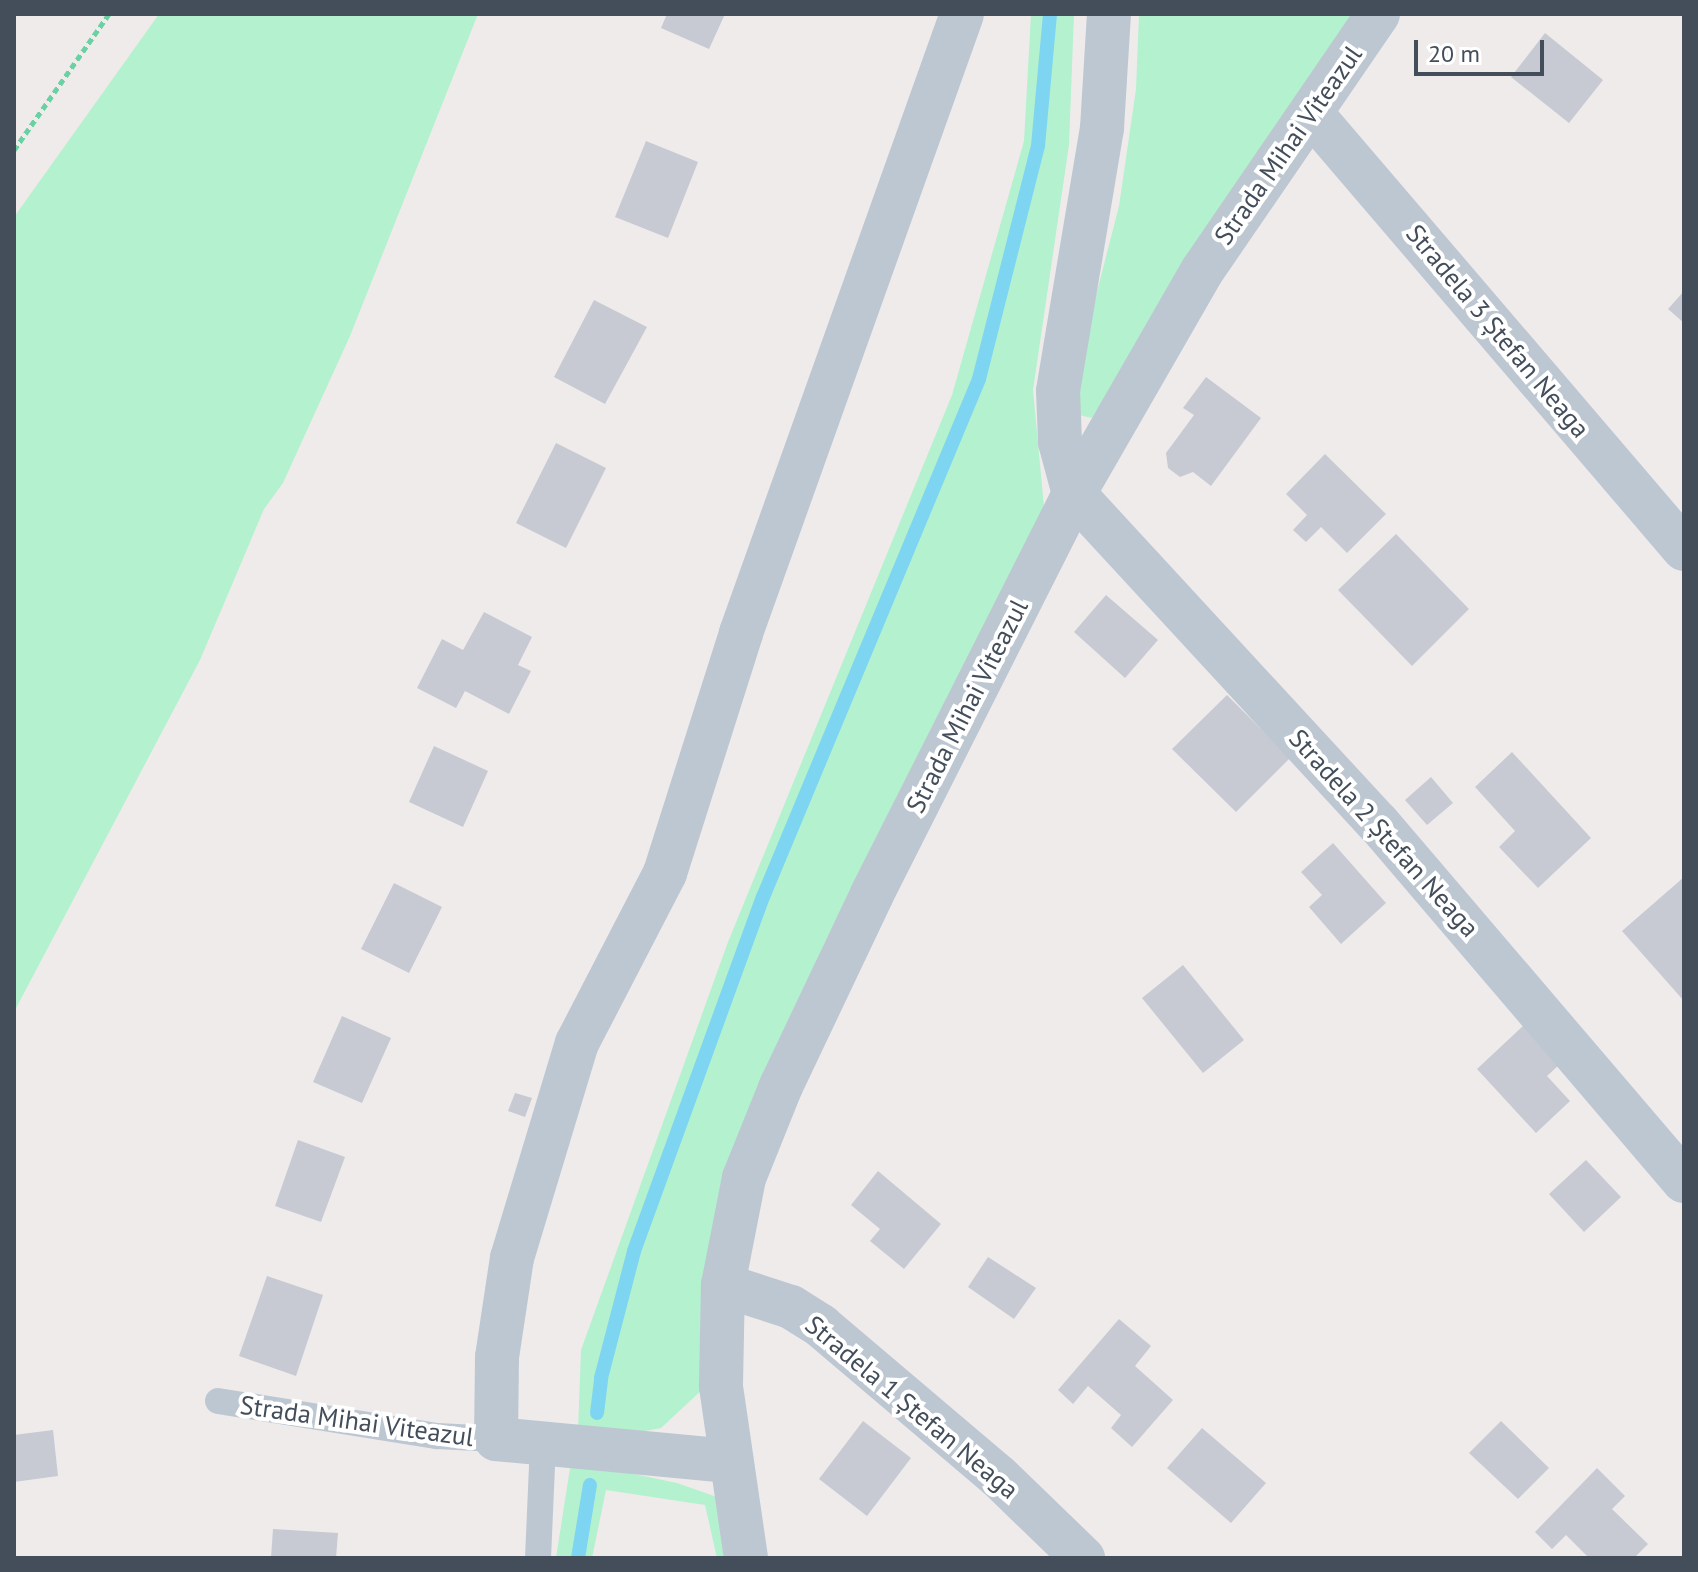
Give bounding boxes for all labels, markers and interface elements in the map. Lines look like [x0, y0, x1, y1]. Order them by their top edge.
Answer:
scale bar [1418, 24, 1548, 74]
text: 20 m [1428, 38, 1480, 69]
street label: Strada Mihai Viteazul [1207, 39, 1369, 251]
street label: Stradela 3 Ștefan Neaga [1400, 218, 1596, 444]
street label: Strada Mihai Viteazul [899, 594, 1035, 818]
street label: Stradela 2 Ștefan Neaga [1283, 723, 1485, 943]
street label: Stradela 1 Ștefan Neaga [799, 1309, 1025, 1505]
street label: Strada Mihai Viteazul [238, 1389, 476, 1453]

